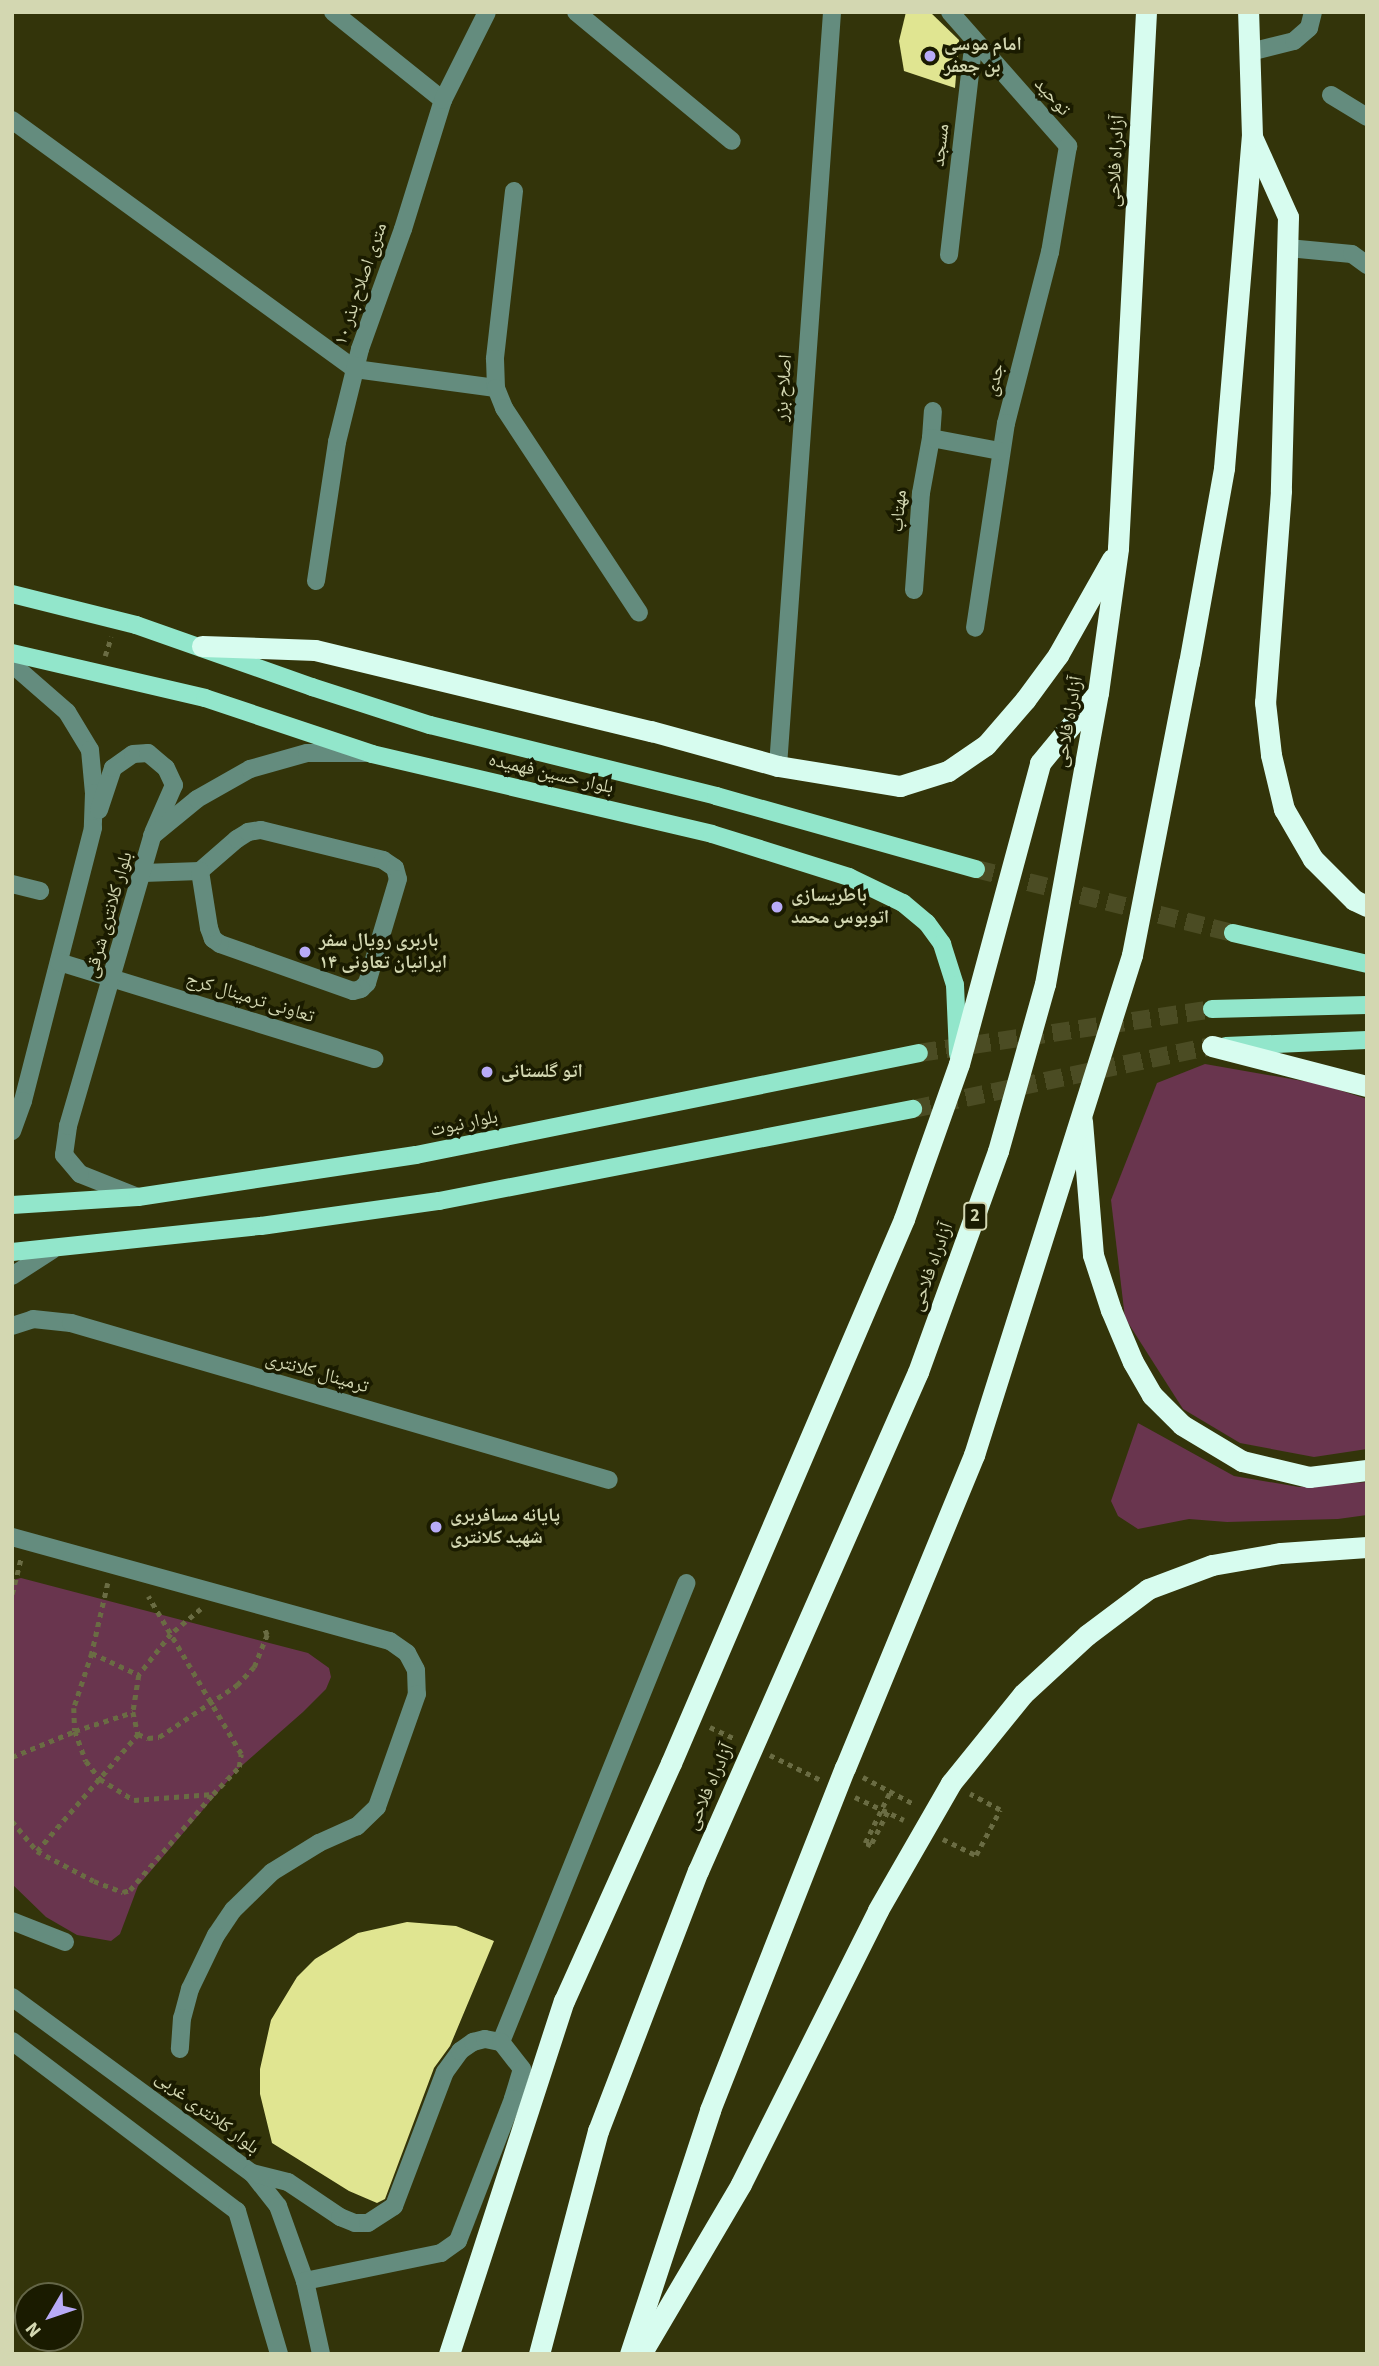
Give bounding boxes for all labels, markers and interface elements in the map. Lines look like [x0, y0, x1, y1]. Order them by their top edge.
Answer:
place label: امام موسی بن جعفر [944, 34, 1022, 78]
marker: امام موسی بن جعفر [922, 48, 938, 64]
street label: توحید [1029, 73, 1075, 121]
street label: آزادراه فلاحی [1102, 114, 1130, 208]
street label: مسجد [927, 122, 955, 168]
street label: ۱۰ متری اصلاح بذر [329, 220, 393, 348]
street label: اصلاح بزر [770, 354, 798, 422]
street label: جدی [980, 361, 1010, 399]
street label: مهتاب [886, 489, 912, 533]
street label: آزادراه فلاحی [1050, 675, 1088, 769]
street label: بلوار حسین فهمیده [486, 749, 616, 799]
street label: بلوار کلانتری شرقی [80, 849, 138, 981]
place label: باطریسازی اتوبوس محمد [791, 885, 889, 929]
marker: باطریسازی اتوبوس محمد [769, 899, 785, 915]
place label: باربری رویال سفر ایرانیان تعاونی ۱۴ [319, 930, 447, 974]
marker: باربری رویال سفر ایرانیان تعاونی ۱۴ [297, 944, 313, 960]
street label: تعاونی ترمینال کرج [183, 968, 317, 1028]
place label: اتو گلستانی [501, 1061, 583, 1083]
marker: اتو گلستانی [479, 1064, 495, 1080]
street label: بلوار نبوت [428, 1106, 500, 1142]
road number: 2 [963, 1202, 987, 1231]
street label: آزادراه فلاحی [905, 1220, 959, 1314]
street label: ترمینال کلانتری [263, 1347, 371, 1399]
place label: پایانه مسافربری شهید کلانتری [450, 1505, 560, 1549]
marker: پایانه مسافربری شهید کلانتری [428, 1519, 444, 1535]
street label: آزادراه فلاحی [681, 1740, 739, 1834]
street label: بلوار کلانتری غربی [150, 2066, 264, 2160]
north arrow [14, 2282, 84, 2352]
text: N [19, 2316, 48, 2343]

